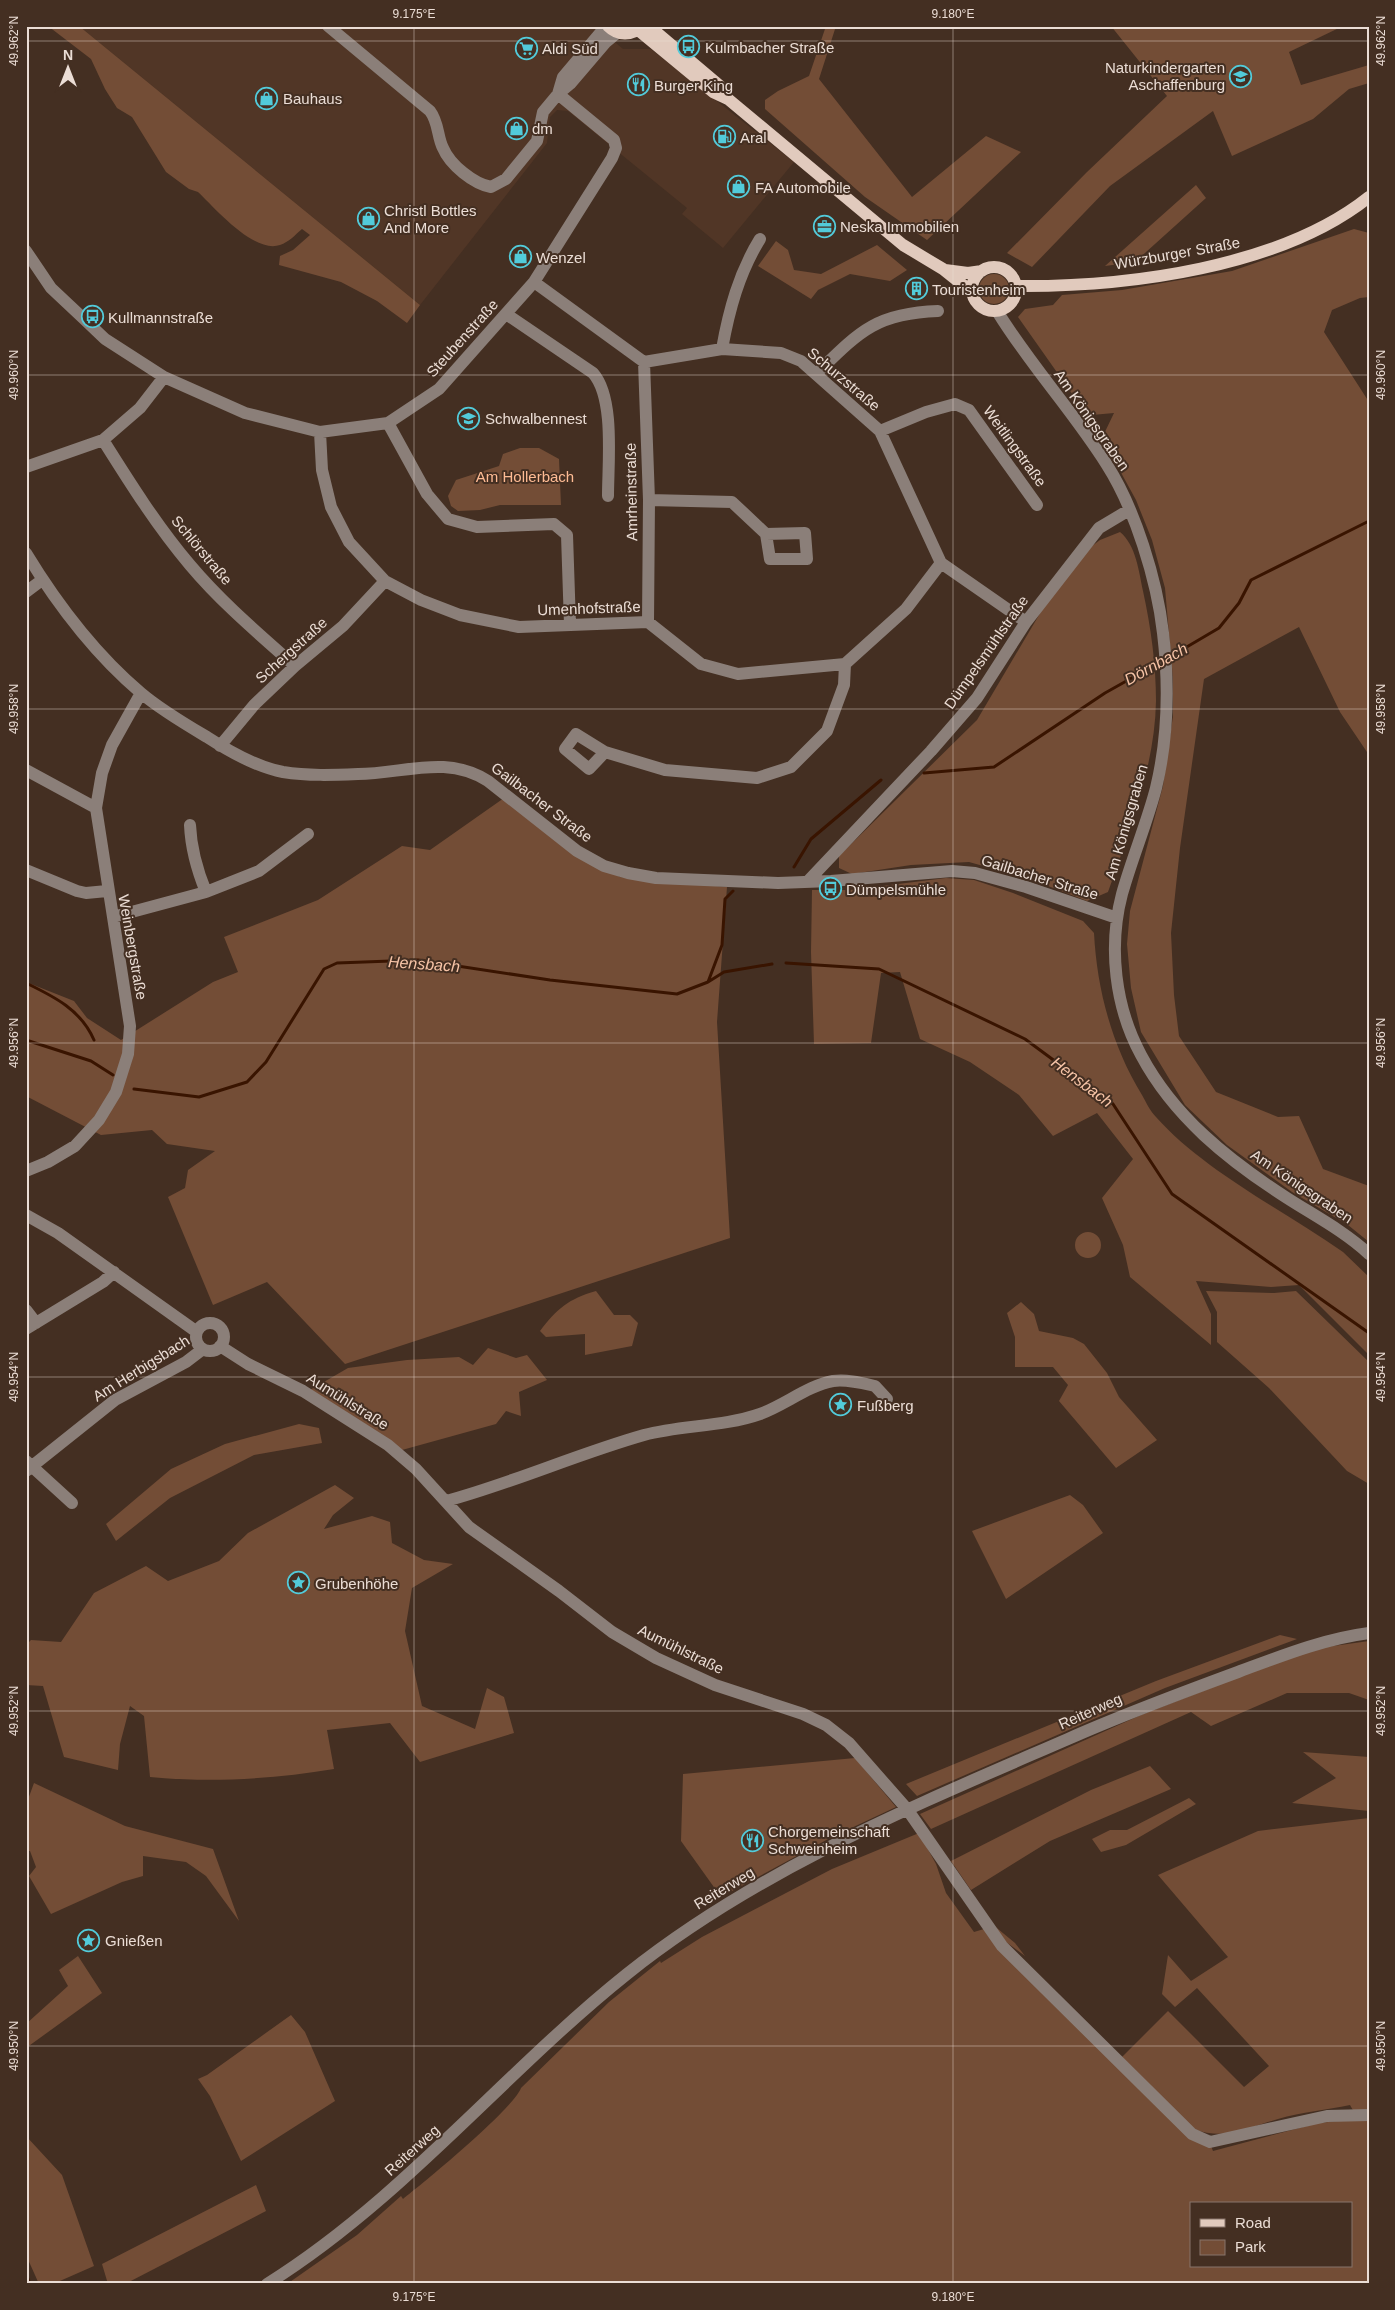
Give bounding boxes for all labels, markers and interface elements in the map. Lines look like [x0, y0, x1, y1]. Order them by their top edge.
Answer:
text: 9.175°E [393, 7, 435, 21]
text: 9.180°E [932, 7, 974, 21]
text: 49.962°N [7, 16, 21, 66]
text: 49.962°N [1374, 16, 1388, 66]
bus stop icon: Kulmbacher Straße [677, 35, 701, 59]
supermarket icon: Aldi Süd [514, 36, 538, 60]
place label: Kulmbacher Straße [705, 39, 834, 56]
place label: Aldi Süd [542, 40, 598, 57]
north arrow [42, 42, 92, 92]
text: N [63, 47, 73, 63]
place label: Naturkindergarten Aschaffenburg [1105, 59, 1225, 93]
school or university icon: Naturkindergarten Aschaffenburg [1229, 64, 1253, 88]
restaurant icon: Burger King [626, 73, 650, 97]
place label: Burger King [654, 77, 733, 94]
shop icon: Bauhaus [255, 86, 279, 110]
place label: Bauhaus [283, 90, 342, 107]
shop icon: dm [504, 116, 528, 140]
place label: dm [532, 120, 553, 137]
fuel station icon: Aral [712, 125, 736, 149]
place label: Aral [740, 129, 767, 146]
shop icon: FA Automobile [727, 175, 751, 199]
place label: FA Automobile [755, 179, 851, 196]
place label: Christl Bottles And More [384, 202, 477, 236]
shop icon: Christl Bottles And More [356, 207, 380, 231]
office icon: Neska Immobilien [812, 214, 836, 238]
place label: Neska Immobilien [840, 218, 959, 235]
street label: Würzburger Straße [1113, 234, 1241, 272]
shop icon: Wenzel [508, 245, 532, 269]
place label: Wenzel [536, 249, 586, 266]
building icon: Touristenheim [904, 277, 928, 301]
place label: Touristenheim [932, 281, 1025, 298]
street label: Steubenstraße [423, 296, 501, 380]
bus stop icon: Kullmannstraße [80, 305, 104, 329]
place label: Kullmannstraße [108, 309, 213, 326]
street label: Schurzstraße [804, 344, 884, 414]
text: 49.960°N [7, 350, 21, 400]
text: 49.960°N [1374, 350, 1388, 400]
street label: Am Königsgraben [1051, 366, 1133, 474]
street label: Weitlingstraße [980, 402, 1050, 490]
school or university icon: Schwalbennest [457, 406, 481, 430]
place label: Schwalbennest [485, 410, 588, 427]
street label: Amrheinstraße [622, 443, 640, 541]
park label: Am Hollerbach [476, 468, 574, 485]
street label: Schlörstraße [168, 512, 236, 588]
street label: Dümpelsmühlstraße [941, 592, 1031, 712]
street label: Umenhofstraße [537, 598, 641, 618]
street label: Schergstraße [252, 614, 330, 686]
water label: Dörnbach [1122, 640, 1191, 688]
text: 49.958°N [7, 684, 21, 734]
text: 49.958°N [1374, 684, 1388, 734]
street label: Gailbacher Straße [488, 759, 596, 845]
street label: Am Königsgraben [1101, 762, 1151, 882]
street label: Gailbacher Straße [979, 851, 1101, 903]
bus stop icon: Dümpelsmühle [818, 877, 842, 901]
place label: Dümpelsmühle [846, 881, 946, 898]
street label: Weinbergstraße [115, 893, 151, 1001]
water label: Hensbach [387, 953, 461, 975]
text: 49.956°N [7, 1018, 21, 1068]
text: 49.956°N [1374, 1018, 1388, 1068]
water label: Hensbach [1048, 1054, 1116, 1111]
street label: Am Königsgraben [1248, 1146, 1356, 1226]
street label: Am Herbigsbach [89, 1331, 193, 1405]
text: 49.954°N [7, 1352, 21, 1402]
text: 49.954°N [1374, 1352, 1388, 1402]
street label: Aumühlstraße [304, 1369, 392, 1433]
place icon: Fußberg [829, 1393, 853, 1417]
place label: Fußberg [857, 1397, 914, 1414]
place icon: Grubenhöhe [287, 1571, 311, 1595]
place label: Grubenhöhe [315, 1575, 398, 1592]
street label: Aumühlstraße [635, 1621, 727, 1677]
text: 49.952°N [7, 1686, 21, 1736]
text: 49.952°N [1374, 1686, 1388, 1736]
street label: Reiterweg [1056, 1690, 1124, 1732]
place label: Chorgemeinschaft Schweinheim [768, 1823, 891, 1857]
restaurant icon: Chorgemeinschaft Schweinheim [740, 1828, 764, 1852]
street label: Reiterweg [691, 1863, 757, 1913]
place icon: Gnießen [77, 1928, 101, 1952]
place label: Gnießen [105, 1932, 163, 1949]
text: 49.950°N [7, 2021, 21, 2071]
text: 49.950°N [1374, 2021, 1388, 2071]
street label: Reiterweg [381, 2121, 443, 2179]
legend [1190, 2202, 1352, 2268]
text: Road [1235, 2214, 1271, 2231]
text: Park [1235, 2238, 1266, 2255]
text: 9.175°E [393, 2290, 435, 2304]
text: 9.180°E [932, 2290, 974, 2304]

